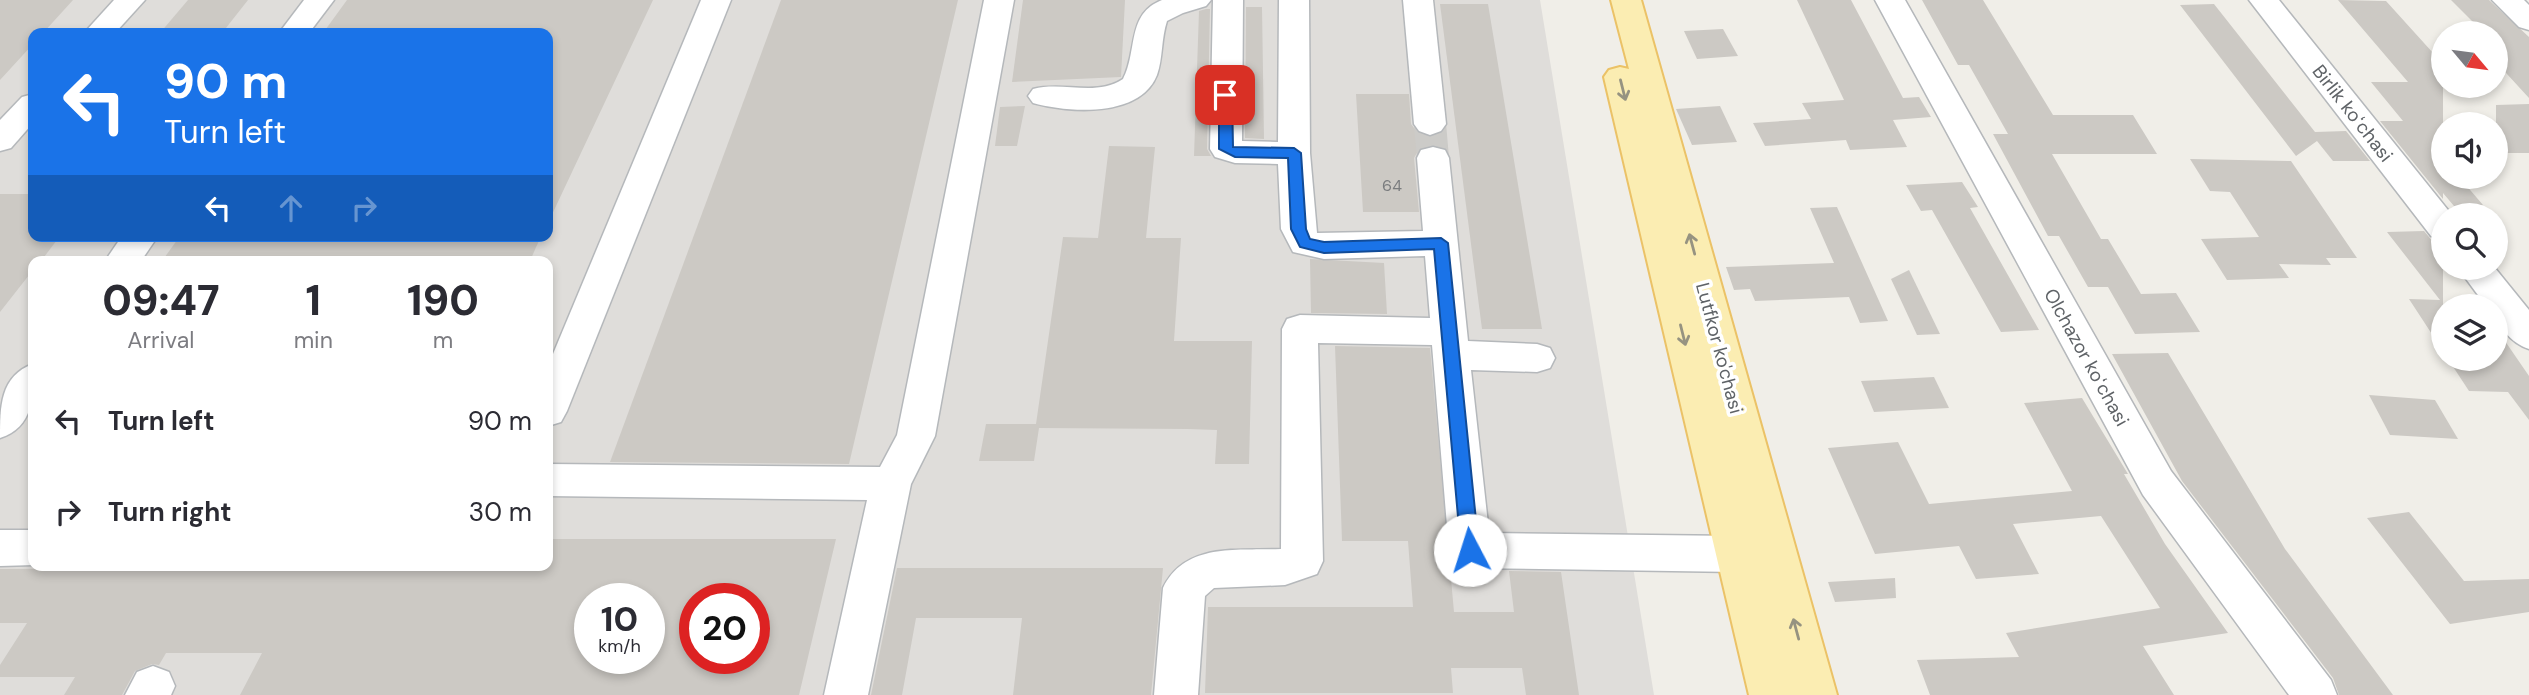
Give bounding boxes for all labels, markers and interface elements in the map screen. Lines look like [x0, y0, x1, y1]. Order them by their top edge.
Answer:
north arrow [2431, 21, 2508, 98]
map controls [2431, 21, 2508, 371]
text: 90 m [164, 49, 287, 113]
icon: left [49, 56, 140, 147]
street label: Birlik koʻchasi [2307, 59, 2399, 167]
pin [1195, 65, 1255, 125]
icon: arrive [1206, 76, 1244, 114]
one-way arrow [1617, 78, 1630, 101]
text: Turn left [164, 111, 286, 153]
button: sound [2431, 112, 2508, 189]
house number: 64 [1382, 175, 1402, 196]
icon: left [199, 189, 237, 227]
icon: ahead [272, 189, 310, 227]
icon: right [345, 189, 383, 227]
button: search [2431, 203, 2508, 280]
one-way arrow [1684, 233, 1697, 255]
text: 09:47 [102, 273, 219, 328]
text: 1 [305, 273, 321, 328]
text: 190 [407, 273, 479, 328]
street label: Lutfkor ko'chasi [1690, 280, 1749, 416]
street label: Olchazor koʻchasi [2038, 284, 2135, 431]
button: layers [2431, 294, 2508, 371]
one-way arrow [1677, 323, 1690, 346]
text: Arrival [127, 325, 194, 355]
text: min [294, 325, 333, 355]
text: m [433, 325, 453, 355]
icon: left [49, 402, 87, 440]
text: Turn left [108, 404, 215, 438]
text: 90 m [468, 404, 532, 438]
icon: right [49, 493, 87, 531]
text: Turn right [108, 495, 232, 529]
text: 30 m [469, 495, 532, 529]
position arrow [1433, 513, 1507, 587]
speed limit sign: 20 [679, 583, 770, 674]
text: 10 [601, 596, 638, 642]
one-way arrow [1789, 618, 1802, 641]
text: km/h [598, 634, 641, 658]

